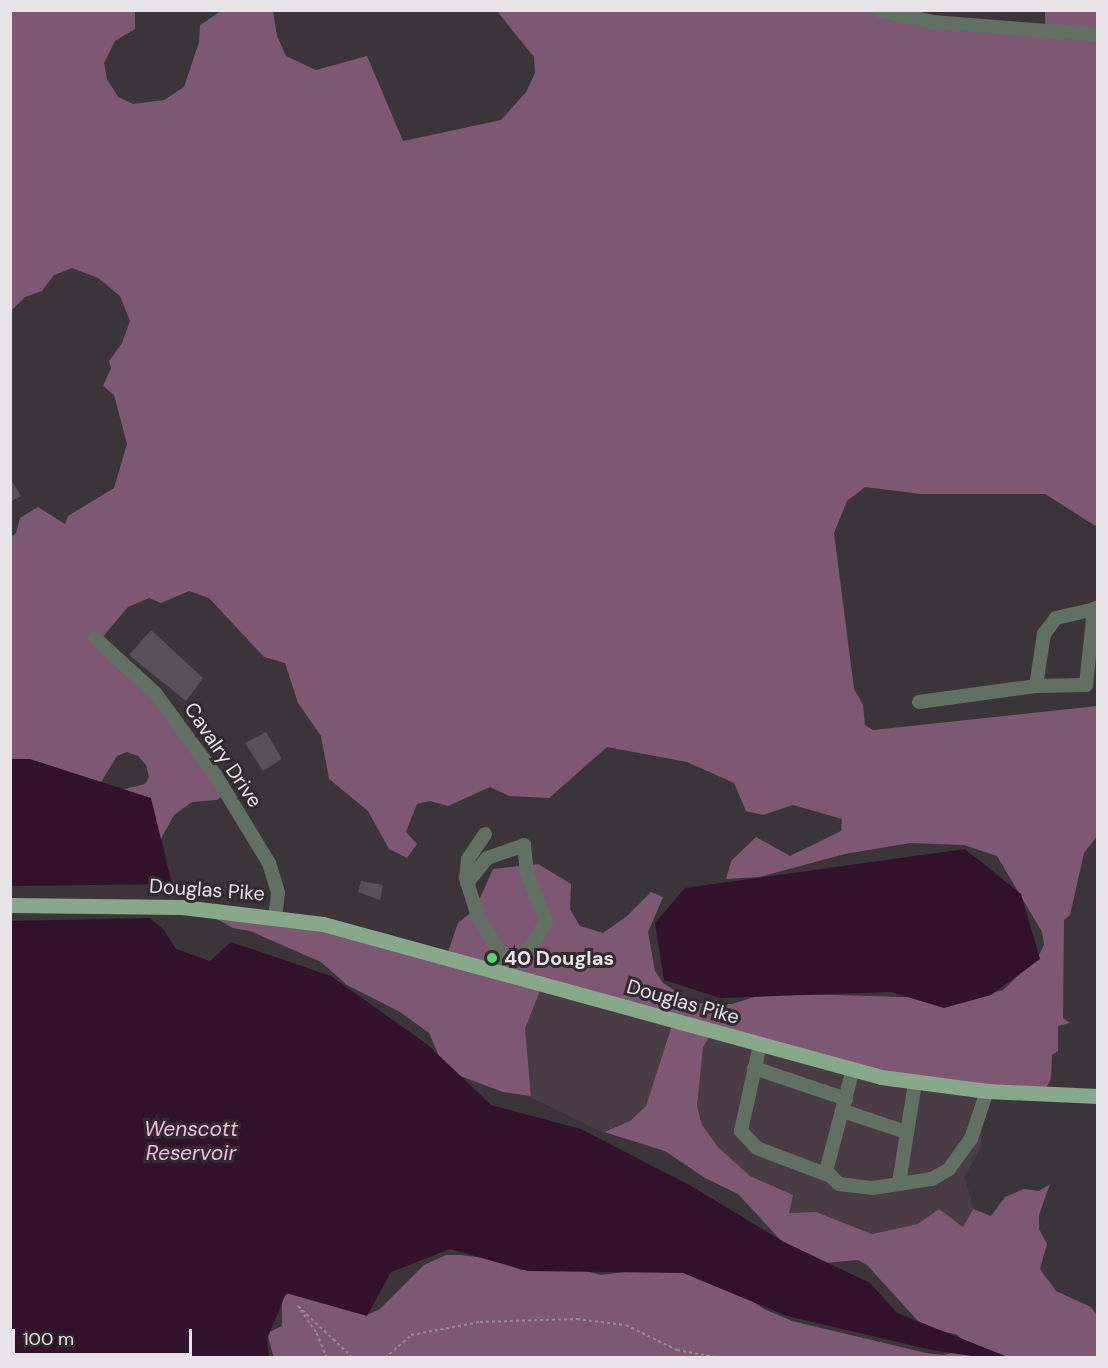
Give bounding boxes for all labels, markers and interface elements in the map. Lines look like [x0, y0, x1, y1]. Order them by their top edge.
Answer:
street label: Cavalry Drive [179, 698, 267, 812]
street label: Douglas Pike [148, 874, 266, 906]
place label: 40 Douglas [504, 946, 614, 970]
marker: 40 Douglas [485, 951, 499, 965]
street label: Douglas Pike [624, 974, 742, 1030]
water label: Wenscott Reservoir [144, 1116, 238, 1166]
scale bar [15, 1317, 195, 1355]
text: 100 m [23, 1327, 74, 1351]

